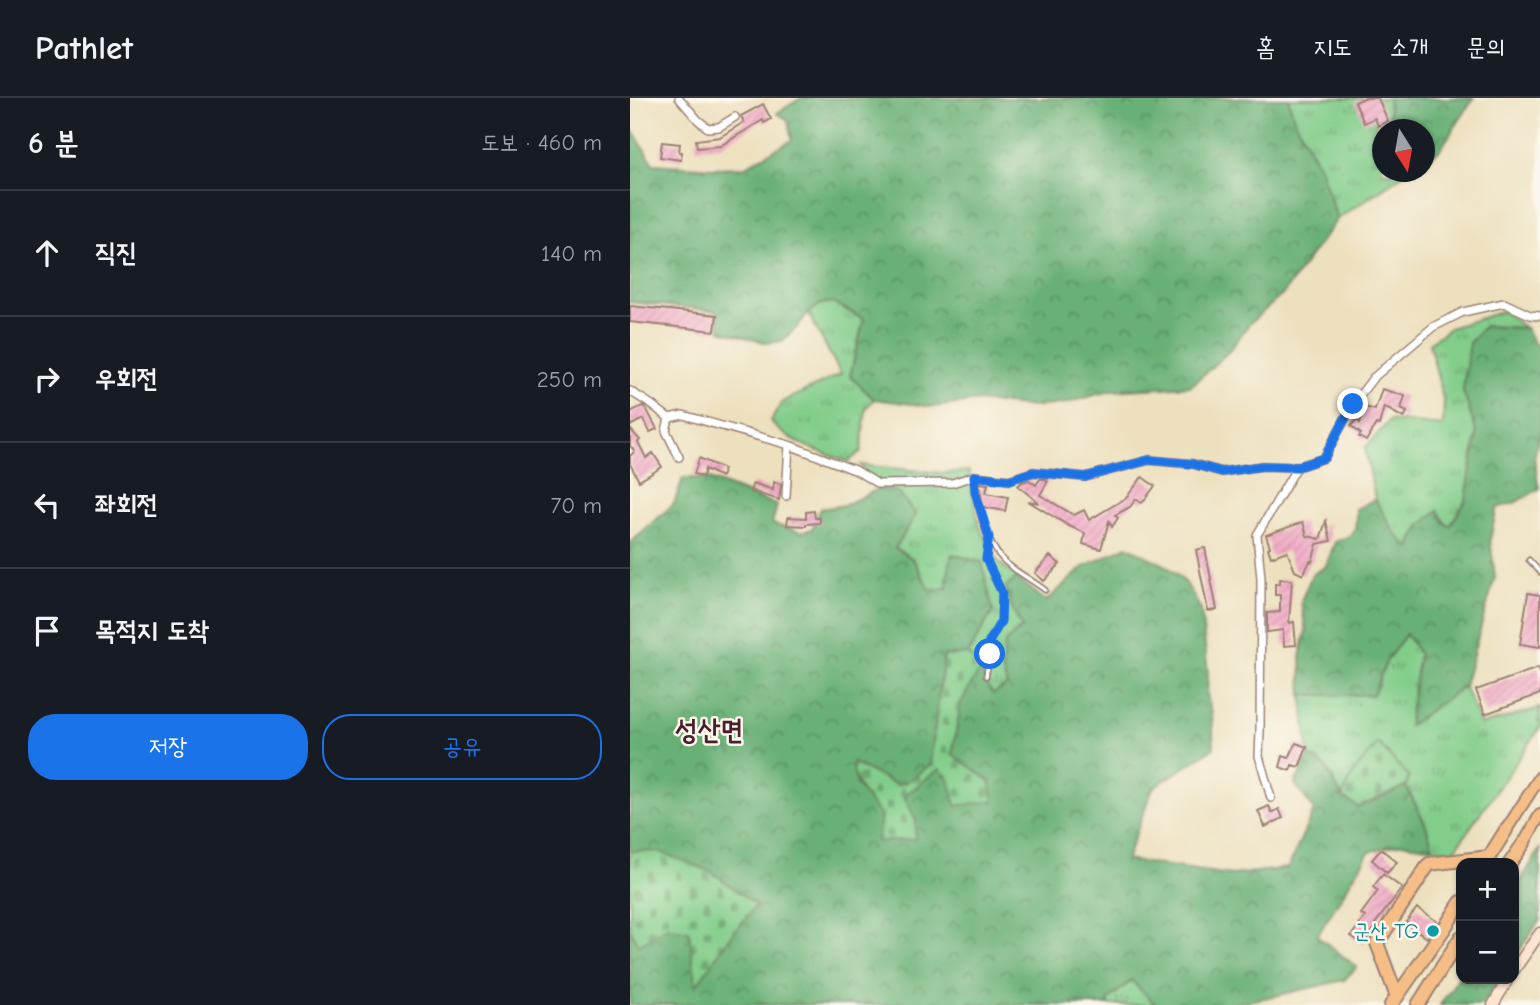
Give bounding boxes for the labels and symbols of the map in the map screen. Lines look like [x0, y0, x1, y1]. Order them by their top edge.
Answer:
north arrow [1372, 119, 1435, 182]
route end [1337, 388, 1368, 419]
route start [974, 638, 1005, 669]
district label: 성산면 [675, 714, 743, 746]
place label: 군산 TG [1353, 919, 1419, 943]
marker: 군산 TG [1425, 923, 1441, 939]

